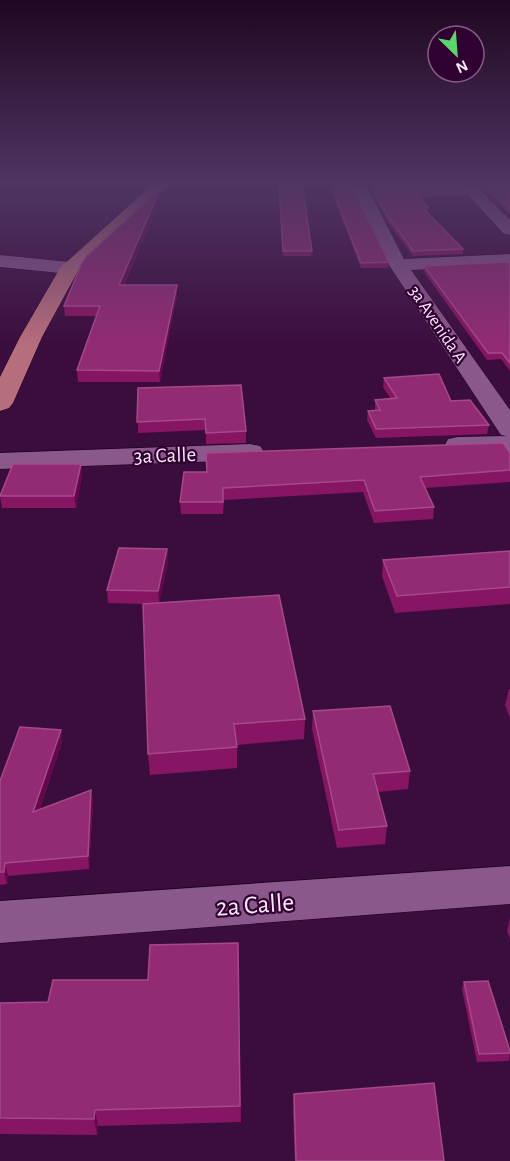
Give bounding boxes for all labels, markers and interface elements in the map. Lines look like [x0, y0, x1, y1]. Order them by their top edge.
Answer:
north arrow [426, 24, 486, 84]
text: N [453, 57, 470, 76]
street label: 3a Avenida A [405, 283, 470, 367]
street label: 3a Calle [133, 444, 197, 467]
street label: 2a Calle [215, 889, 295, 921]

